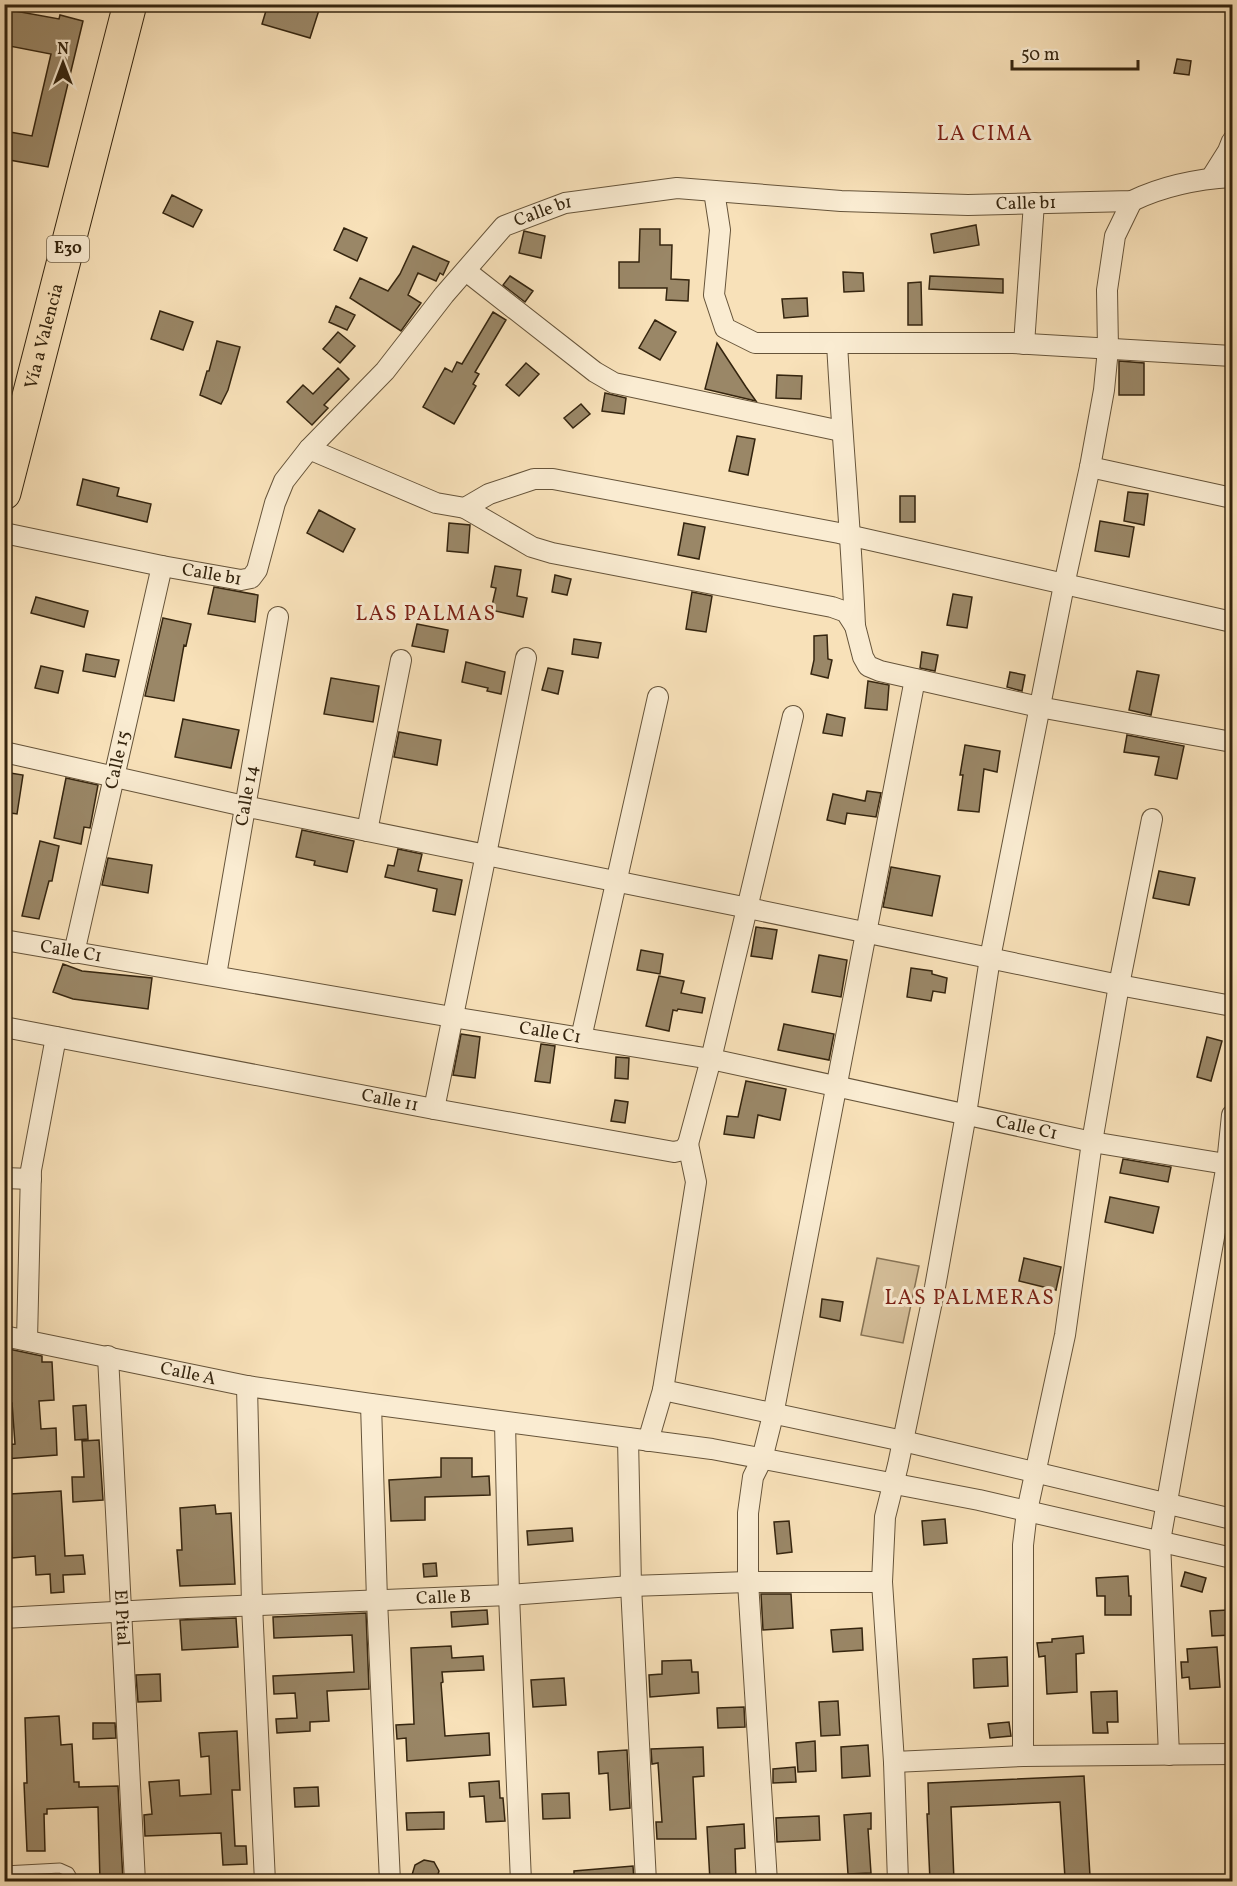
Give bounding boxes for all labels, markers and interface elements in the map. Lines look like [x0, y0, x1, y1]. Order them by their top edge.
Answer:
north arrow [33, 33, 93, 93]
scale bar [1012, 33, 1138, 71]
text: N [57, 39, 69, 61]
text: 50 m [1021, 43, 1060, 68]
district label: LA CIMA [937, 120, 1033, 149]
street label: Calle b1 [510, 190, 574, 234]
street label: Calle b1 [996, 190, 1057, 217]
road number: E30 [47, 236, 89, 262]
street label: Vía a Valencia [19, 281, 70, 392]
street label: Calle b1 [180, 557, 244, 592]
district label: LAS PALMAS [356, 600, 496, 629]
street label: Calle 15 [99, 728, 137, 792]
street label: Calle 14 [230, 763, 265, 828]
street label: Calle C1 [38, 934, 104, 969]
street label: Calle C1 [517, 1016, 583, 1050]
street label: Calle 11 [359, 1083, 421, 1118]
street label: Calle C1 [993, 1109, 1060, 1147]
district label: LAS PALMERAS [885, 1284, 1055, 1313]
street label: Calle A [158, 1356, 219, 1392]
street label: Calle B [416, 1584, 471, 1611]
street label: El Pital [108, 1589, 135, 1646]

